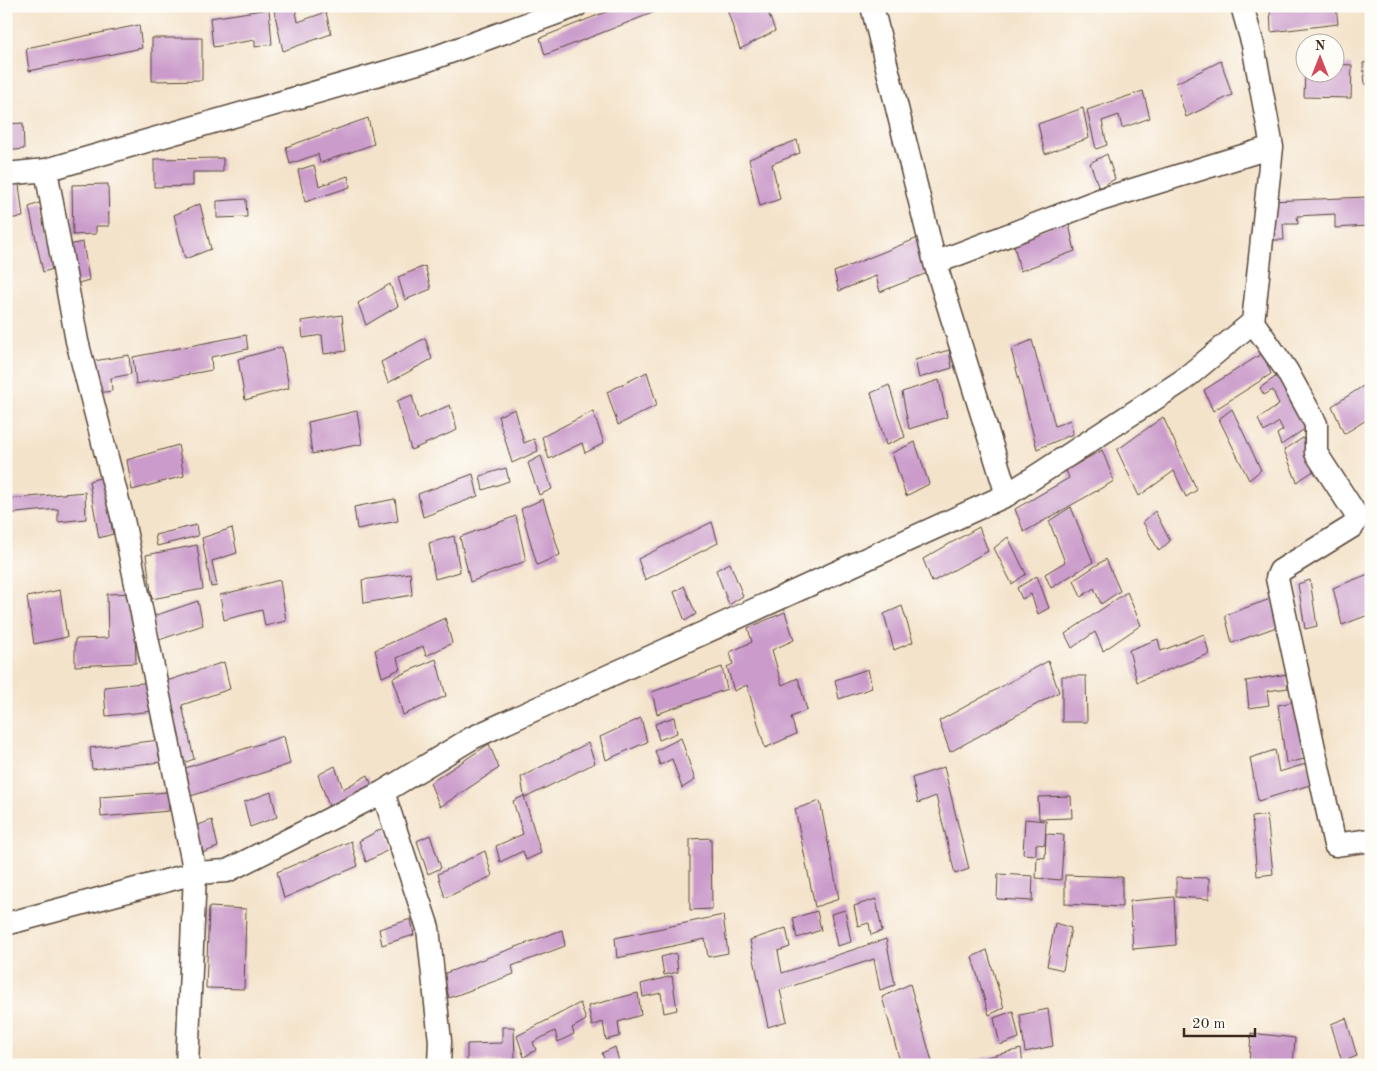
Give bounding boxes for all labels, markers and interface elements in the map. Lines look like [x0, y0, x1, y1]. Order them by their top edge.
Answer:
north arrow [1294, 32, 1344, 82]
text: N [1315, 39, 1326, 53]
scale bar [1184, 1006, 1256, 1038]
text: 20 m [1192, 1017, 1226, 1032]

